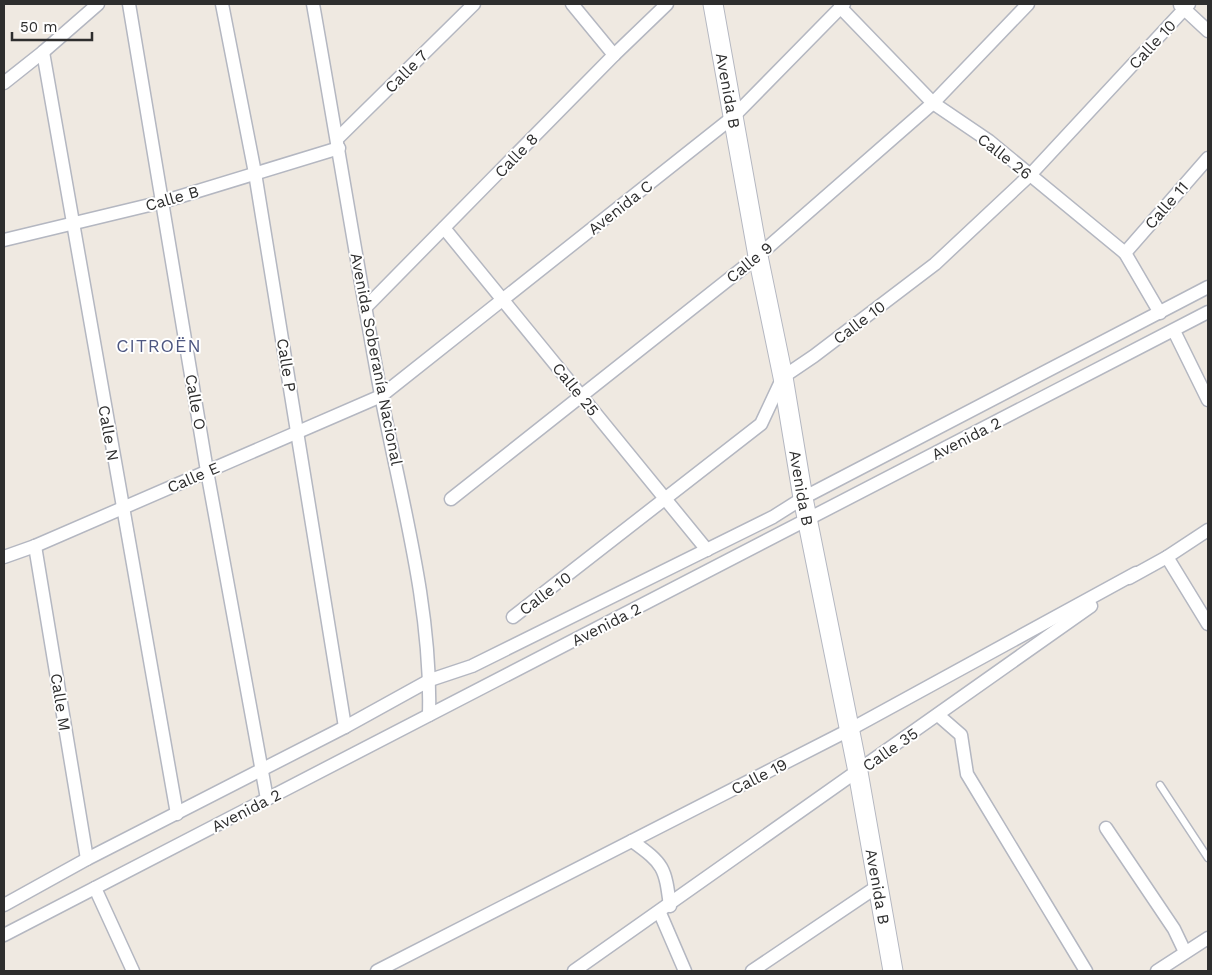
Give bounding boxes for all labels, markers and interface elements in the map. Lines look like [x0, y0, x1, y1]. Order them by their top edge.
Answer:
scale bar [12, 10, 92, 42]
street label: Calle 10 [1125, 16, 1180, 73]
text: 50 m [20, 18, 57, 36]
street label: Calle 7 [381, 46, 432, 97]
street label: Avenida B [712, 51, 744, 130]
street label: Calle 8 [491, 129, 542, 182]
street label: Calle 26 [974, 129, 1036, 183]
street label: Avenida C [584, 176, 656, 239]
street label: Calle 11 [1141, 178, 1192, 233]
street label: Calle B [143, 182, 201, 215]
street label: Calle 9 [722, 238, 776, 287]
street label: Avenida Soberanía Nacional [347, 251, 406, 467]
street label: Calle 10 [829, 297, 889, 348]
district label: CITROËN [116, 335, 202, 356]
street label: Calle P [273, 337, 300, 394]
street label: Calle 25 [548, 359, 603, 420]
street label: Calle O [181, 373, 210, 432]
street label: Calle N [94, 404, 123, 462]
street label: Avenida 2 [928, 413, 1004, 464]
street label: Avenida B [785, 449, 817, 527]
street label: Calle E [164, 458, 222, 497]
street label: Calle 10 [515, 568, 575, 619]
street label: Avenida 2 [568, 599, 644, 650]
street label: Calle M [47, 672, 74, 732]
street label: Calle 35 [859, 724, 922, 775]
street label: Calle 19 [728, 754, 790, 799]
street label: Avenida 2 [208, 785, 284, 836]
street label: Avenida B [862, 847, 894, 926]

